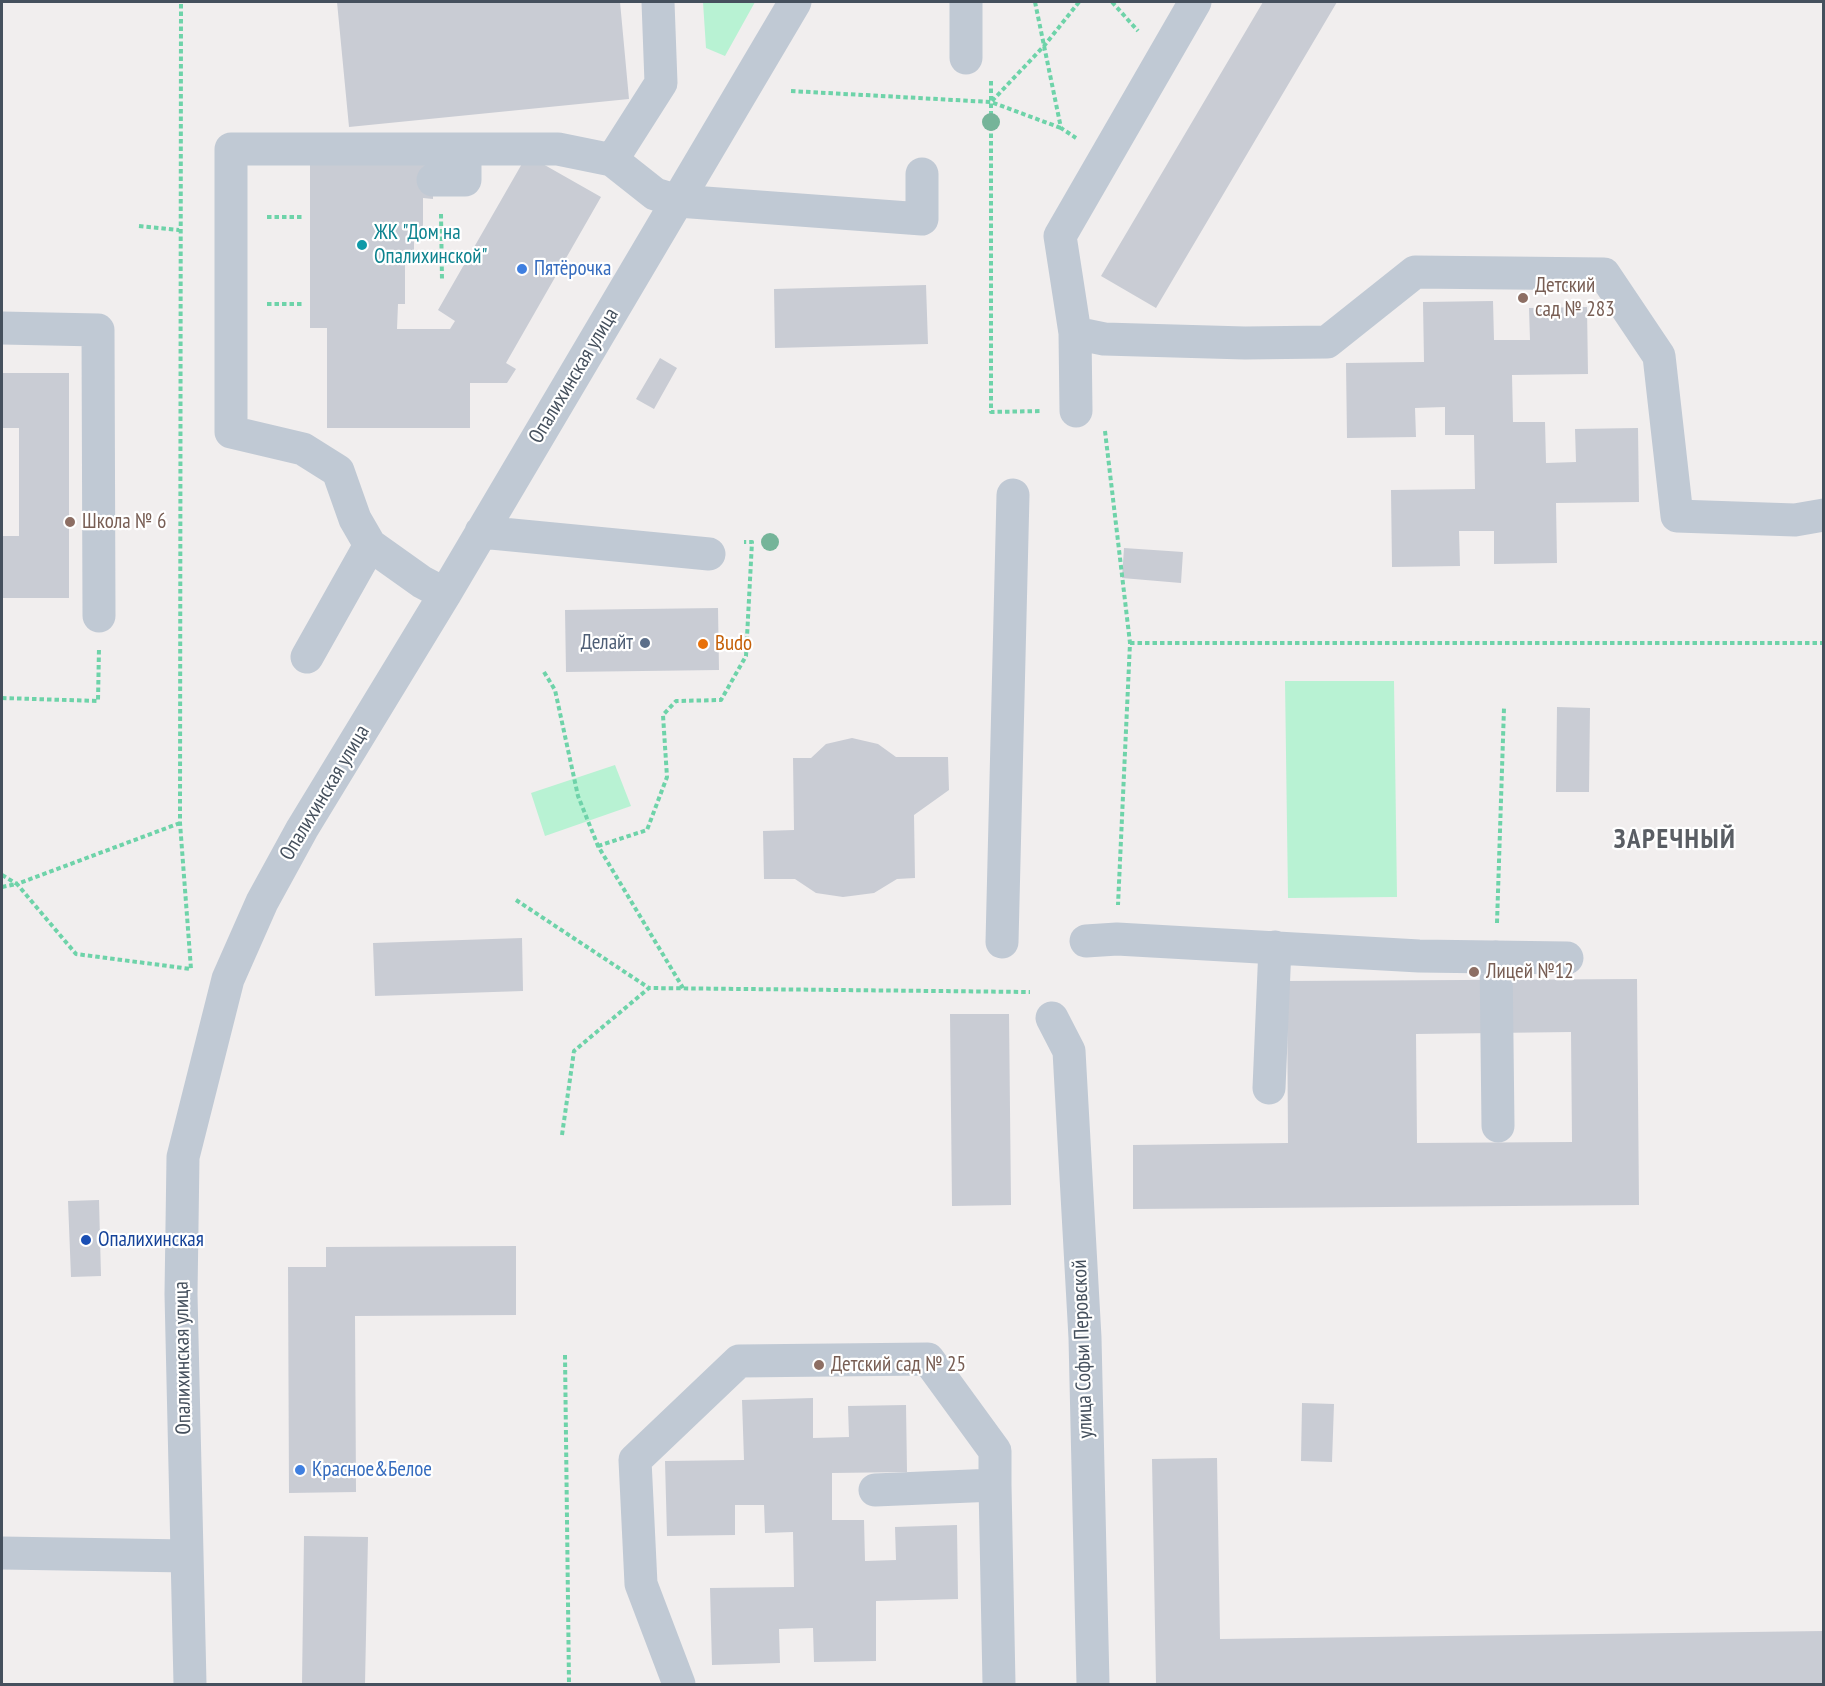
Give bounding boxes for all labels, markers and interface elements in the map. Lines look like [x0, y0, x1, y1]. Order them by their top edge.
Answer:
place label: ЖК "Дом на Опалихинской" [374, 220, 487, 270]
marker: ЖК "Дом на Опалихинской" [355, 238, 369, 252]
place label: Пятёрочка [534, 256, 611, 282]
marker: Пятёрочка [515, 262, 529, 276]
place label: Детский сад № 283 [1535, 273, 1615, 323]
marker: Детский сад № 283 [1516, 291, 1530, 305]
street label: Опалихинская улица [524, 304, 624, 448]
place label: Школа № 6 [82, 509, 166, 535]
marker: Школа № 6 [63, 515, 77, 529]
place label: Делайт [581, 630, 633, 656]
place label: Budo [715, 631, 752, 657]
marker: Делайт [638, 636, 652, 650]
marker: Budo [696, 637, 710, 651]
street label: Опалихинская улица [275, 721, 375, 865]
district label: ЗАРЕЧНЫЙ [1614, 824, 1736, 856]
place label: Лицей №12 [1486, 959, 1574, 985]
marker: Лицей №12 [1467, 965, 1481, 979]
place label: Опалихинская [98, 1227, 204, 1253]
marker: Опалихинская [79, 1233, 93, 1247]
street label: улица Софьи Перовской [1067, 1259, 1099, 1439]
street label: Опалихинская улица [169, 1281, 197, 1435]
place label: Детский сад № 25 [831, 1352, 966, 1378]
marker: Детский сад № 25 [812, 1358, 826, 1372]
place label: Красное&Белое [312, 1457, 432, 1483]
marker: Красное&Белое [293, 1463, 307, 1477]

